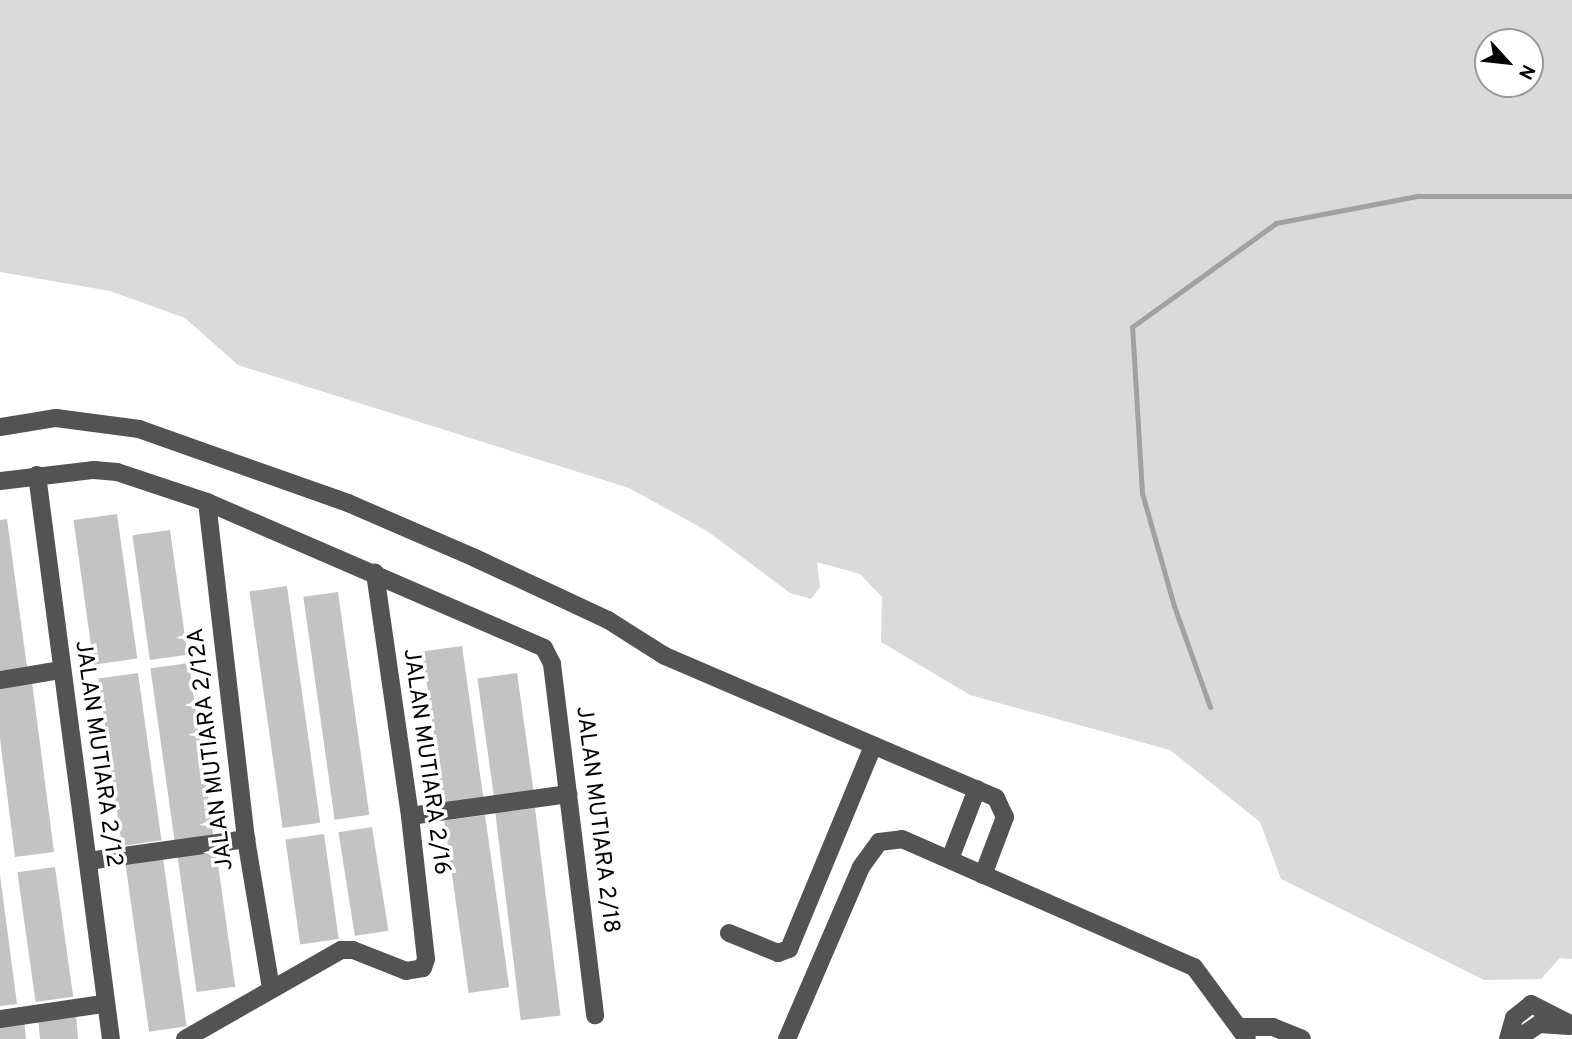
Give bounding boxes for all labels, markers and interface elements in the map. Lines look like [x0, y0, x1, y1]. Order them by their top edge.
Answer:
north arrow [1474, 28, 1544, 98]
text: N [1512, 60, 1540, 83]
street label: JALAN MUTIARA 2/12A [183, 626, 241, 872]
street label: JALAN MUTIARA 2/12 [67, 638, 127, 870]
street label: JALAN MUTIARA 2/16 [395, 647, 455, 877]
street label: JALAN MUTIARA 2/18 [568, 704, 624, 936]

